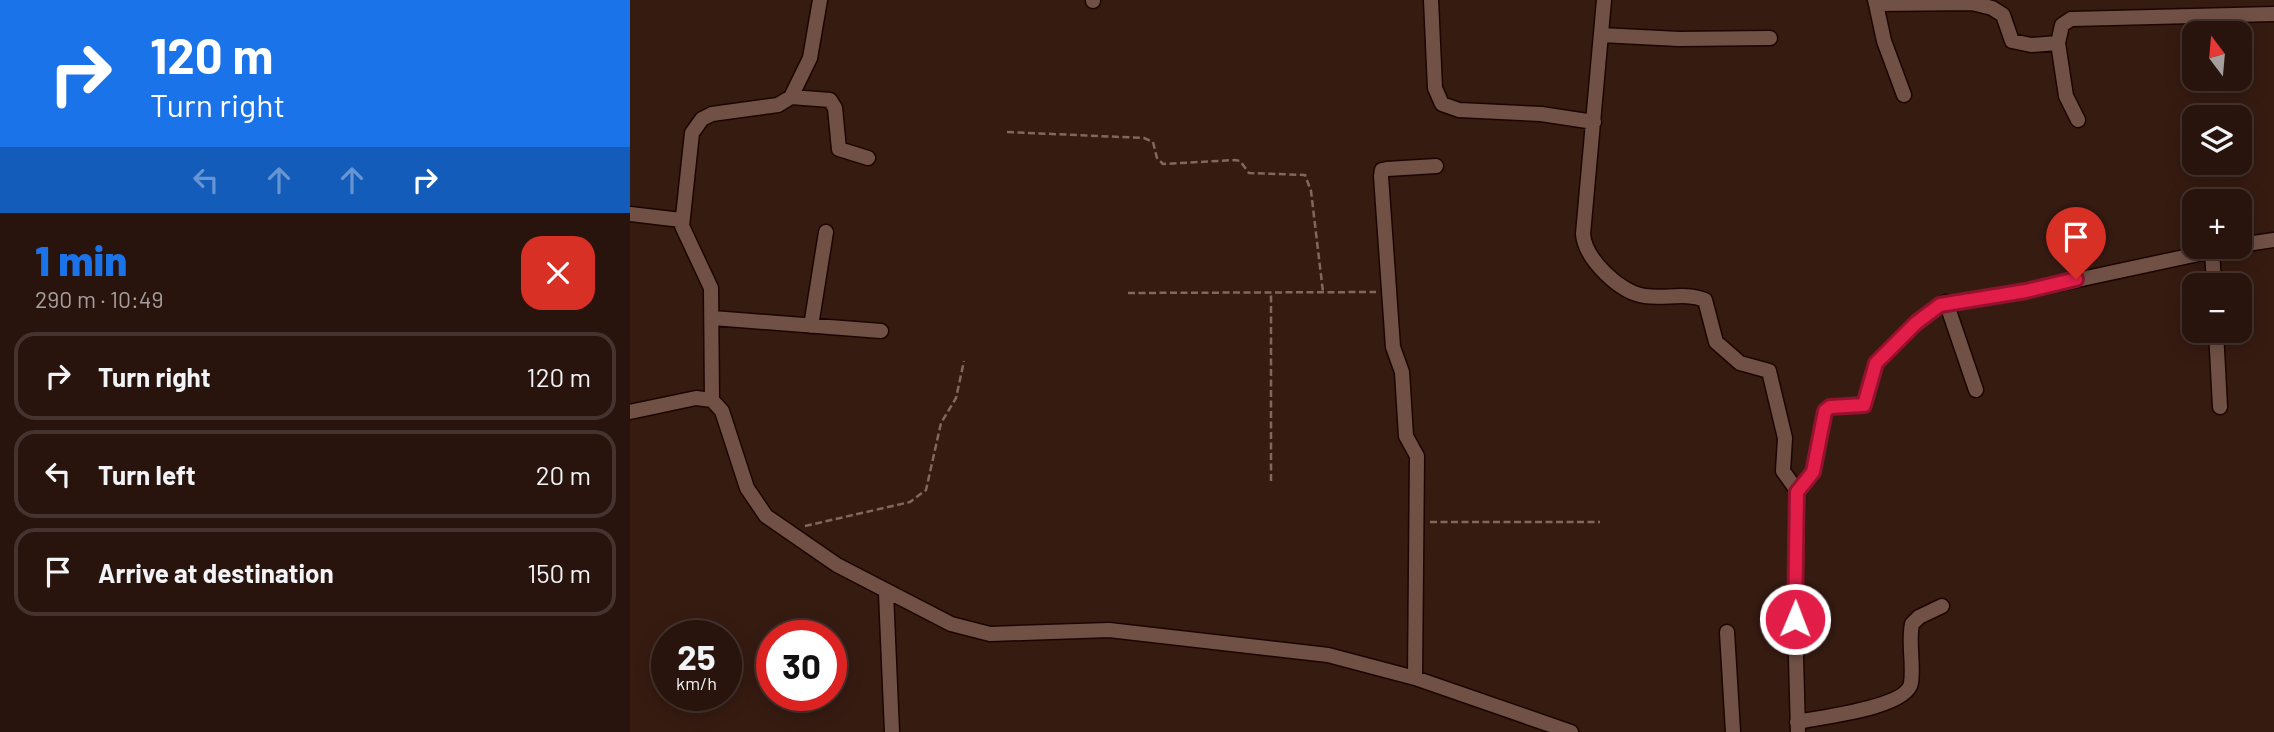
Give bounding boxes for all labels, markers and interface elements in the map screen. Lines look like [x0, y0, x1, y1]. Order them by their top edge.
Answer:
north arrow [2182, 21, 2252, 91]
map controls [2182, 21, 2252, 343]
text: 120 m [150, 25, 273, 84]
icon: right [35, 28, 126, 119]
text: Turn right [150, 85, 285, 123]
button: layers [2182, 105, 2252, 175]
icon: left [187, 161, 225, 199]
icon: ahead [260, 161, 298, 199]
icon: ahead [333, 161, 371, 199]
icon: right [406, 161, 444, 199]
button: + [2182, 189, 2252, 259]
pin [2046, 207, 2106, 279]
icon: arrive [2057, 218, 2095, 256]
text: 1 min [35, 234, 127, 284]
button: close [521, 236, 595, 310]
button: − [2182, 273, 2252, 343]
text: 290 m · 10:49 [35, 285, 163, 313]
icon: right [39, 357, 77, 395]
text: Turn right [98, 361, 211, 392]
text: 120 m [527, 361, 591, 392]
icon: left [39, 455, 77, 493]
text: Turn left [98, 459, 196, 490]
text: 20 m [536, 459, 591, 490]
icon: arrive [39, 553, 77, 591]
text: Arrive at destination [98, 557, 334, 588]
text: 150 m [527, 557, 591, 588]
position arrow [1758, 582, 1832, 656]
speed limit sign: 30 [756, 620, 847, 711]
text: 25 [677, 635, 716, 677]
text: km/h [676, 672, 717, 694]

